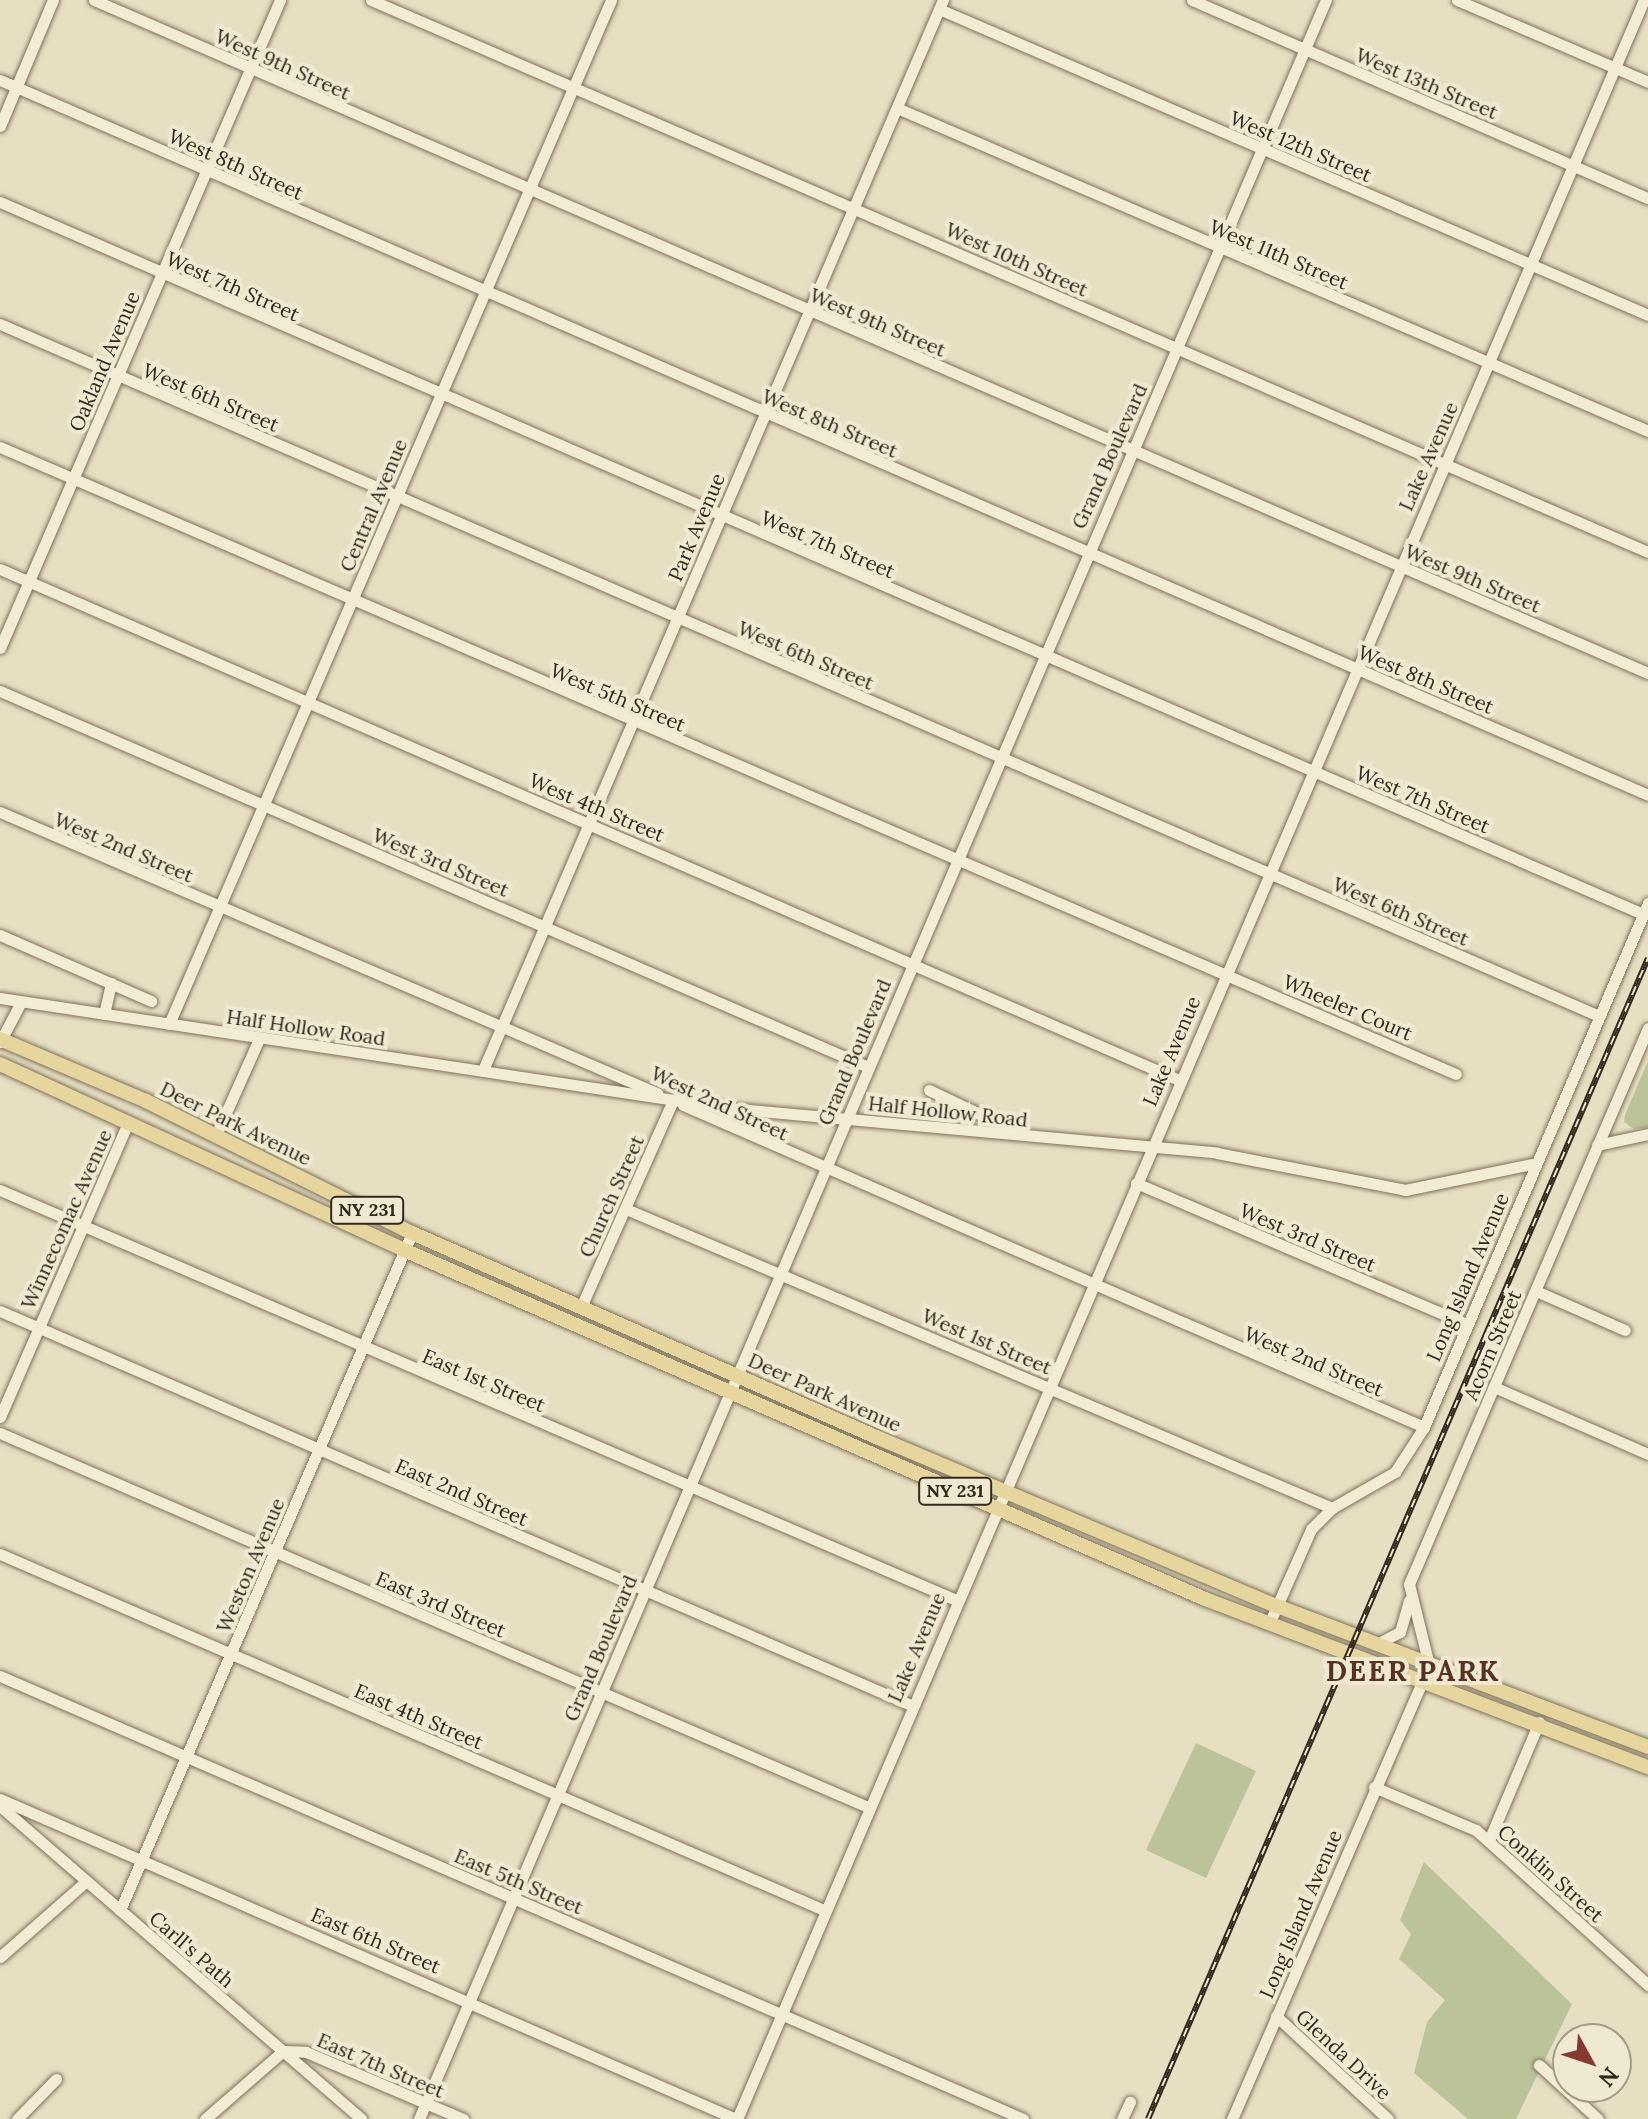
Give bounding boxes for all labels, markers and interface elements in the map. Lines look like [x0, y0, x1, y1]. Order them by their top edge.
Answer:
street label: West 9th Street [212, 23, 354, 105]
street label: West 13th Street [1352, 42, 1502, 124]
street label: West 12th Street [1226, 105, 1376, 187]
street label: West 8th Street [165, 124, 307, 204]
street label: West 11th Street [1206, 214, 1352, 294]
street label: West 10th Street [942, 217, 1092, 301]
street label: West 7th Street [163, 246, 303, 326]
street label: West 9th Street [806, 283, 950, 361]
street label: Oakland Avenue [64, 287, 144, 435]
street label: West 6th Street [139, 358, 283, 436]
street label: Grand Boulevard [1066, 380, 1152, 532]
street label: West 8th Street [759, 384, 901, 462]
street label: Lake Avenue [1393, 398, 1463, 514]
street label: Central Avenue [334, 435, 412, 575]
street label: Park Avenue [663, 469, 729, 585]
street label: West 7th Street [757, 505, 899, 583]
street label: West 9th Street [1401, 539, 1545, 617]
street label: West 6th Street [734, 616, 878, 694]
street label: West 8th Street [1355, 640, 1497, 718]
street label: West 5th Street [547, 658, 689, 736]
street label: West 7th Street [1352, 760, 1494, 838]
street label: West 4th Street [526, 768, 668, 846]
street label: West 2nd Street [51, 807, 197, 887]
street label: West 3rd Street [369, 822, 513, 902]
street label: West 6th Street [1329, 872, 1473, 950]
street label: Wheeler Court [1280, 969, 1416, 1045]
street label: Grand Boulevard [812, 975, 896, 1129]
street label: Lake Avenue [1137, 993, 1205, 1109]
street label: Half Hollow Road [225, 1004, 387, 1050]
street label: West 2nd Street [647, 1061, 793, 1145]
street label: Deer Park Avenue [157, 1076, 315, 1170]
street label: Half Hollow Road [867, 1091, 1029, 1131]
street label: Winnecomac Avenue [15, 1125, 117, 1313]
street label: Church Street [573, 1131, 649, 1261]
street label: Long Island Avenue [1421, 1189, 1513, 1365]
road number: NY 231 [329, 1196, 405, 1224]
street label: West 3rd Street [1236, 1197, 1380, 1277]
street label: Acorn Street [1458, 1286, 1526, 1404]
street label: West 1st Street [919, 1303, 1055, 1379]
street label: West 2nd Street [1241, 1321, 1387, 1401]
street label: East 1st Street [419, 1343, 549, 1417]
street label: Deer Park Avenue [745, 1347, 905, 1437]
street label: East 2nd Street [392, 1453, 532, 1531]
road number: NY 231 [917, 1477, 993, 1505]
street label: Weston Avenue [211, 1494, 289, 1636]
street label: East 3rd Street [373, 1566, 509, 1642]
street label: Grand Boulevard [558, 1571, 642, 1725]
street label: Lake Avenue [882, 1589, 950, 1705]
district label: DEER PARK [1326, 1654, 1500, 1688]
street label: East 4th Street [351, 1678, 487, 1754]
street label: Conklin Street [1493, 1819, 1609, 1927]
street label: Long Island Avenue [1254, 1826, 1346, 2002]
street label: East 5th Street [451, 1843, 587, 1919]
street label: East 6th Street [308, 1902, 444, 1978]
street label: Carll's Path [145, 1906, 239, 1992]
street label: Glenda Drive [1291, 2004, 1397, 2104]
north arrow [1552, 2023, 1632, 2103]
street label: East 7th Street [314, 2027, 448, 2103]
text: N [1593, 2062, 1625, 2093]

